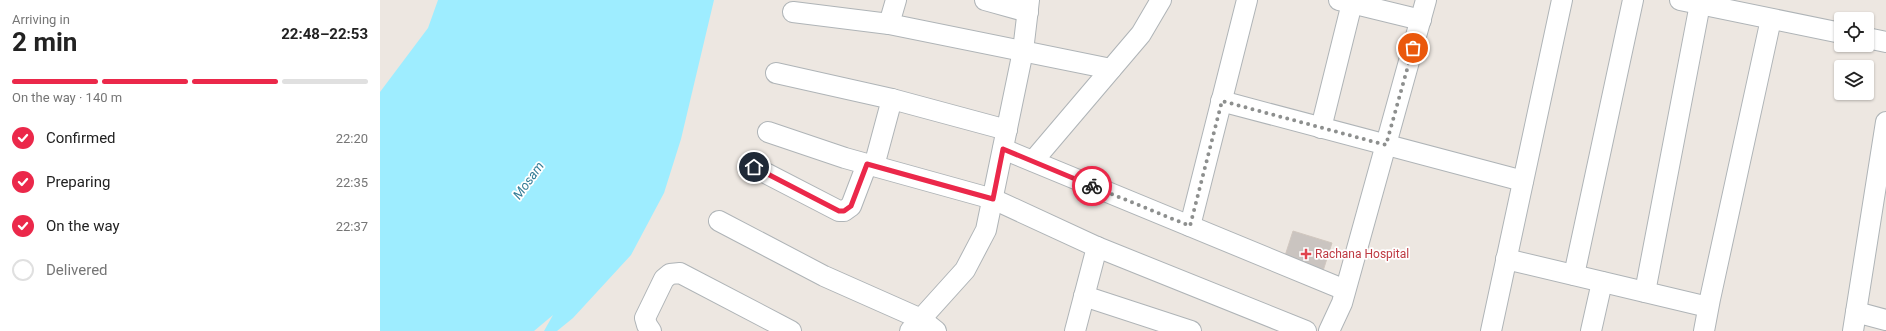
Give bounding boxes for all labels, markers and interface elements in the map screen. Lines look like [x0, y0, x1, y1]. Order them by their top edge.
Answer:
text: Arriving in [12, 12, 70, 27]
map controls [1834, 12, 1874, 100]
button: locate [1834, 12, 1874, 52]
text: 22:48–22:53 [281, 25, 368, 43]
text: 2 min [12, 27, 77, 57]
pin [1396, 31, 1430, 65]
icon: bag [1402, 37, 1424, 59]
button: layers [1834, 60, 1874, 100]
text: On the way · 140 m [12, 90, 122, 105]
icon: check [12, 127, 34, 149]
text: Confirmed [46, 129, 116, 147]
text: 22:20 [336, 131, 368, 146]
pin [737, 150, 771, 184]
icon: home [743, 156, 765, 178]
water label: Mosam [510, 159, 547, 202]
courier [1072, 166, 1112, 206]
icon: check [12, 171, 34, 193]
text: Preparing [46, 173, 110, 191]
text: 22:35 [336, 175, 368, 190]
icon: bike [1081, 175, 1103, 197]
icon: check [12, 215, 34, 237]
text: On the way [46, 217, 120, 235]
text: 22:37 [336, 219, 368, 234]
place label: Rachana Hospital [1315, 247, 1409, 261]
marker: Rachana Hospital [1300, 248, 1312, 260]
text: Delivered [46, 261, 108, 279]

